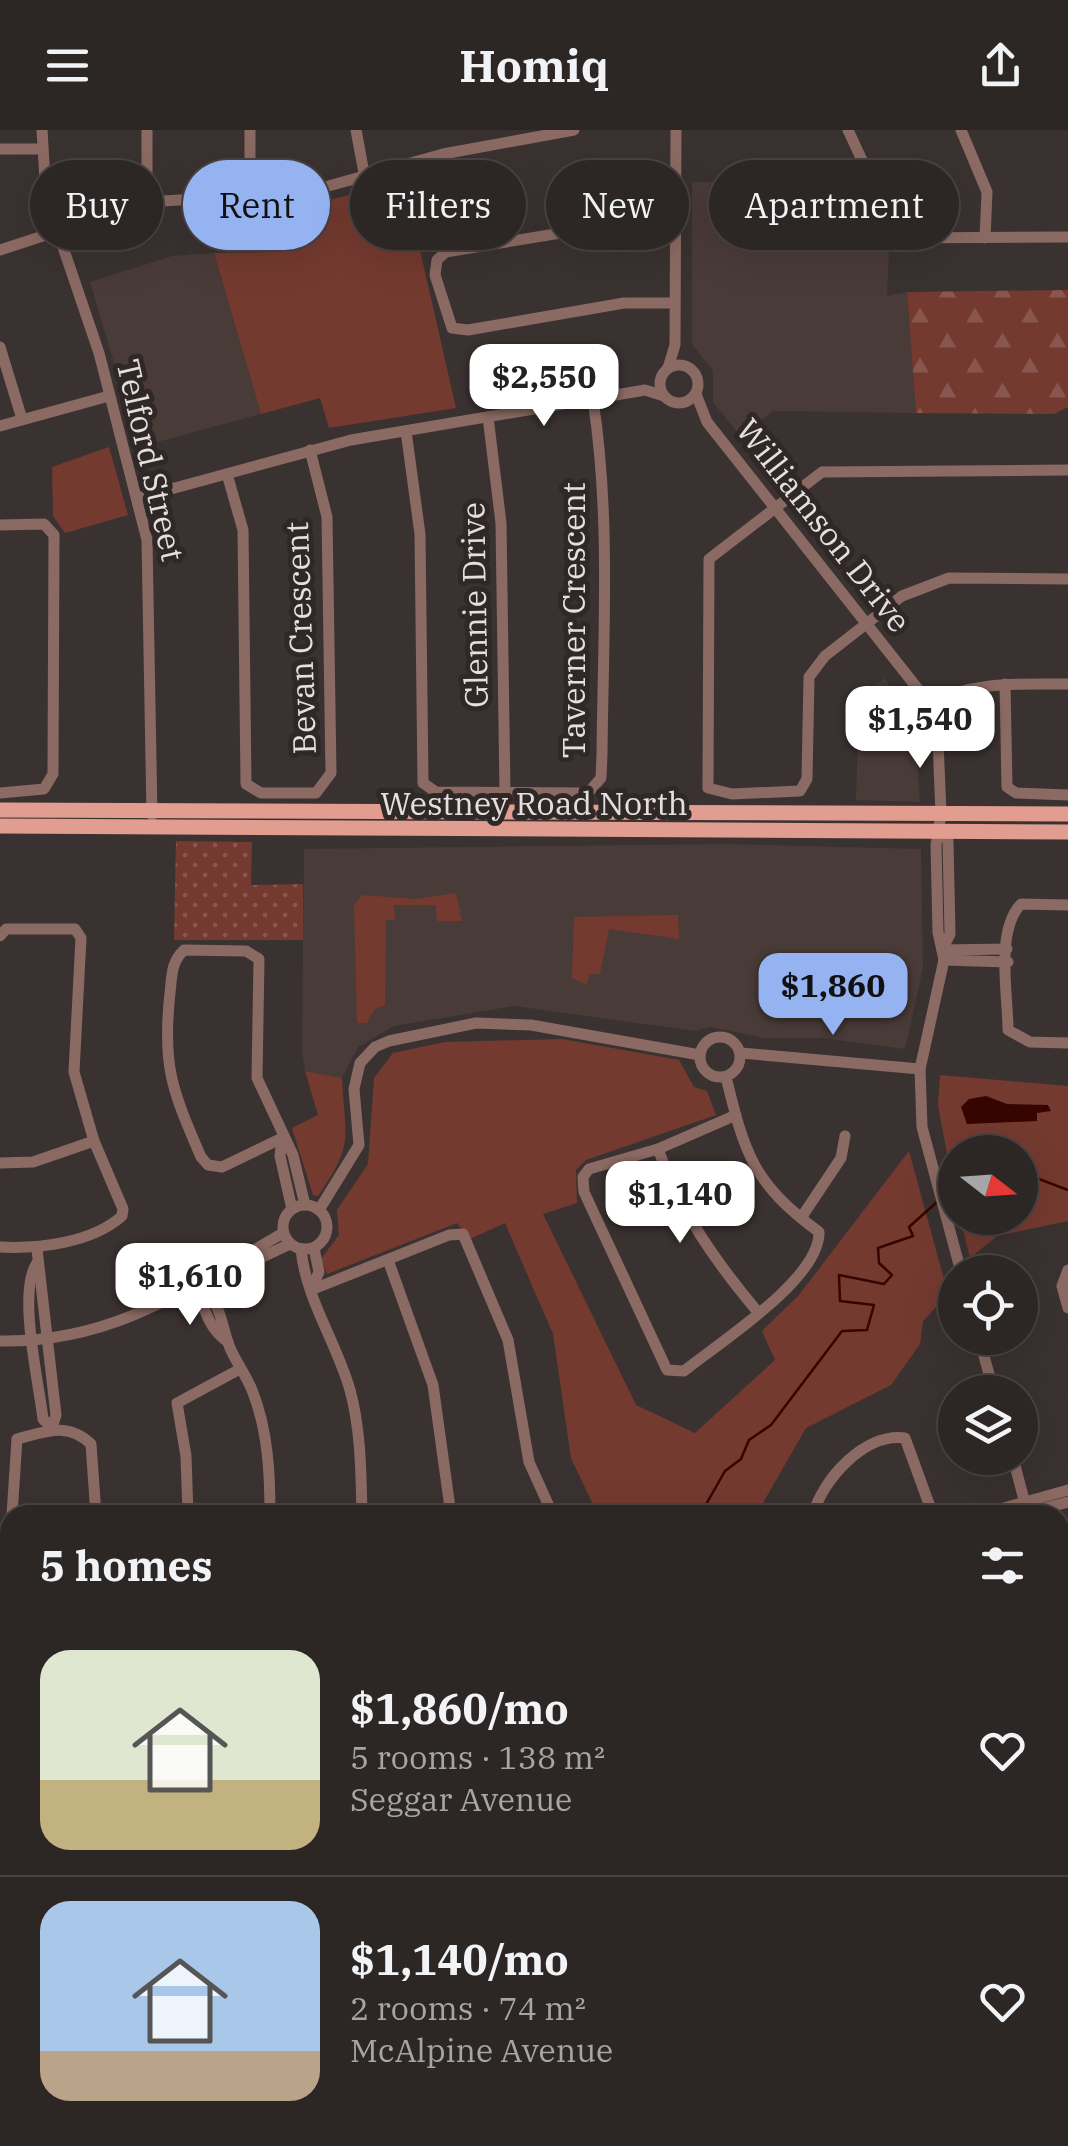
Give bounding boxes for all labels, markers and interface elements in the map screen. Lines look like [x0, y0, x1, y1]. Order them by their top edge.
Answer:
text: Homiq [459, 36, 609, 94]
icon: menu [40, 38, 95, 93]
icon: share [973, 38, 1028, 93]
chip: Buy [30, 160, 163, 250]
chip: Rent [183, 160, 330, 250]
chip: Filters [350, 160, 526, 250]
chip: New [546, 160, 689, 250]
chip: Apartment [709, 160, 959, 250]
pin: $2,550 [463, 344, 625, 429]
street label: Telford Street [107, 355, 195, 565]
text: $2,550 [492, 355, 596, 397]
street label: Williamson Drive [727, 410, 921, 640]
street label: Taverner Crescent [552, 482, 594, 758]
street label: Glennie Drive [451, 502, 497, 708]
street label: Bevan Crescent [275, 521, 325, 755]
pin: $1,540 [839, 686, 1001, 771]
text: $1,540 [868, 697, 972, 739]
street label: Westney Road North [380, 782, 688, 824]
pin: $1,860 [752, 953, 914, 1038]
text: $1,860 [781, 964, 885, 1006]
north arrow [938, 1135, 1038, 1235]
map controls [938, 1135, 1038, 1475]
pin: $1,140 [599, 1161, 761, 1246]
text: $1,140 [628, 1172, 732, 1214]
pin: $1,610 [109, 1243, 271, 1328]
text: $1,610 [138, 1254, 242, 1296]
button: locate [938, 1255, 1038, 1355]
button: layers [938, 1375, 1038, 1475]
text: 5 homes [40, 1538, 213, 1593]
icon: filters [975, 1538, 1030, 1593]
text: $1,860/mo [350, 1681, 569, 1736]
icon: home [120, 1690, 240, 1810]
icon: heart [975, 1723, 1030, 1778]
text: 5 rooms · 138 m² [350, 1736, 605, 1778]
text: Seggar Avenue [350, 1778, 572, 1820]
text: $1,140/mo [350, 1932, 569, 1987]
icon: home [120, 1941, 240, 2061]
icon: heart [975, 1974, 1030, 2029]
text: 2 rooms · 74 m² [350, 1987, 586, 2029]
text: McAlpine Avenue [350, 2029, 613, 2071]

